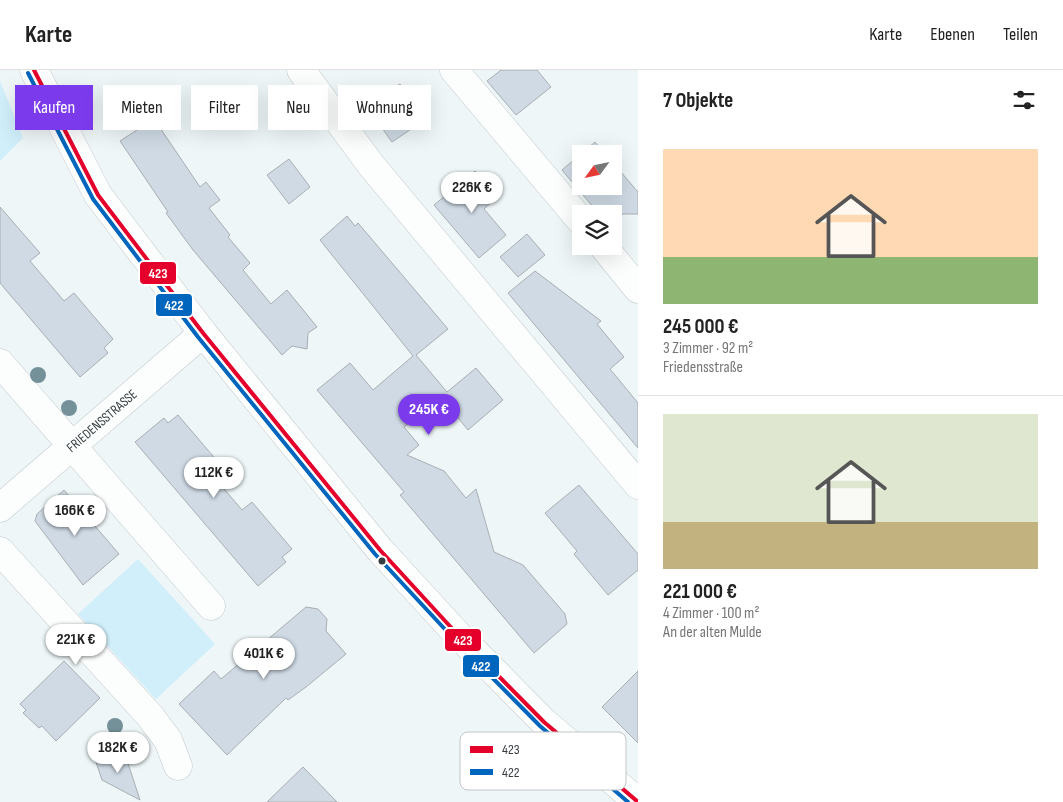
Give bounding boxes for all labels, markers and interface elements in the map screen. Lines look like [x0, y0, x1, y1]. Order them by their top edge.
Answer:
text: Karte [25, 20, 72, 49]
text: Karte [869, 24, 902, 45]
text: Ebenen [930, 24, 975, 45]
text: Teilen [1003, 24, 1038, 45]
chip: Kaufen [15, 85, 93, 130]
chip: Mieten [103, 85, 181, 130]
chip: Filter [191, 85, 258, 130]
chip: Neu [268, 85, 328, 130]
chip: Wohnung [338, 85, 431, 130]
icon: filters [1010, 86, 1038, 114]
text: 7 Objekte [663, 88, 733, 113]
north arrow [572, 145, 622, 195]
map controls [572, 145, 622, 255]
pin: 226K € [431, 172, 513, 214]
text: 226K € [452, 178, 492, 197]
icon: home [806, 181, 896, 271]
button: layers [572, 205, 622, 255]
line badge: 423 [139, 261, 177, 285]
text: 423 [149, 265, 167, 282]
line badge: 422 [155, 293, 193, 317]
text: 422 [165, 297, 183, 314]
text: 245 000 € [663, 314, 738, 339]
text: 3 Zimmer · 92 m² [663, 339, 753, 358]
text: Friedensstraße [663, 358, 743, 377]
street label: FRIEDENSSTRASSE [63, 386, 141, 456]
pin: 245K € [388, 394, 470, 436]
text: 245K € [409, 400, 449, 419]
icon: home [806, 447, 896, 537]
pin: 112K € [173, 456, 255, 499]
text: 112K € [195, 463, 233, 482]
pin: 166K € [34, 494, 116, 537]
text: 166K € [55, 501, 95, 520]
unlabelled marker [377, 556, 387, 566]
text: 221 000 € [663, 579, 737, 604]
text: 4 Zimmer · 100 m² [663, 604, 759, 623]
text: An der alten Mulde [663, 623, 762, 642]
pin: 221K € [35, 624, 117, 666]
line badge: 423 [444, 628, 482, 652]
text: 221K € [56, 630, 96, 649]
text: 423 [454, 632, 472, 649]
pin: 401K € [223, 638, 305, 680]
text: 401K € [244, 644, 284, 663]
line badge: 422 [462, 654, 500, 678]
text: 422 [472, 658, 490, 675]
pin: 182K € [77, 732, 159, 774]
legend [460, 732, 626, 790]
text: 182K € [98, 738, 138, 757]
text: 423 [502, 741, 520, 758]
text: 422 [502, 764, 520, 781]

